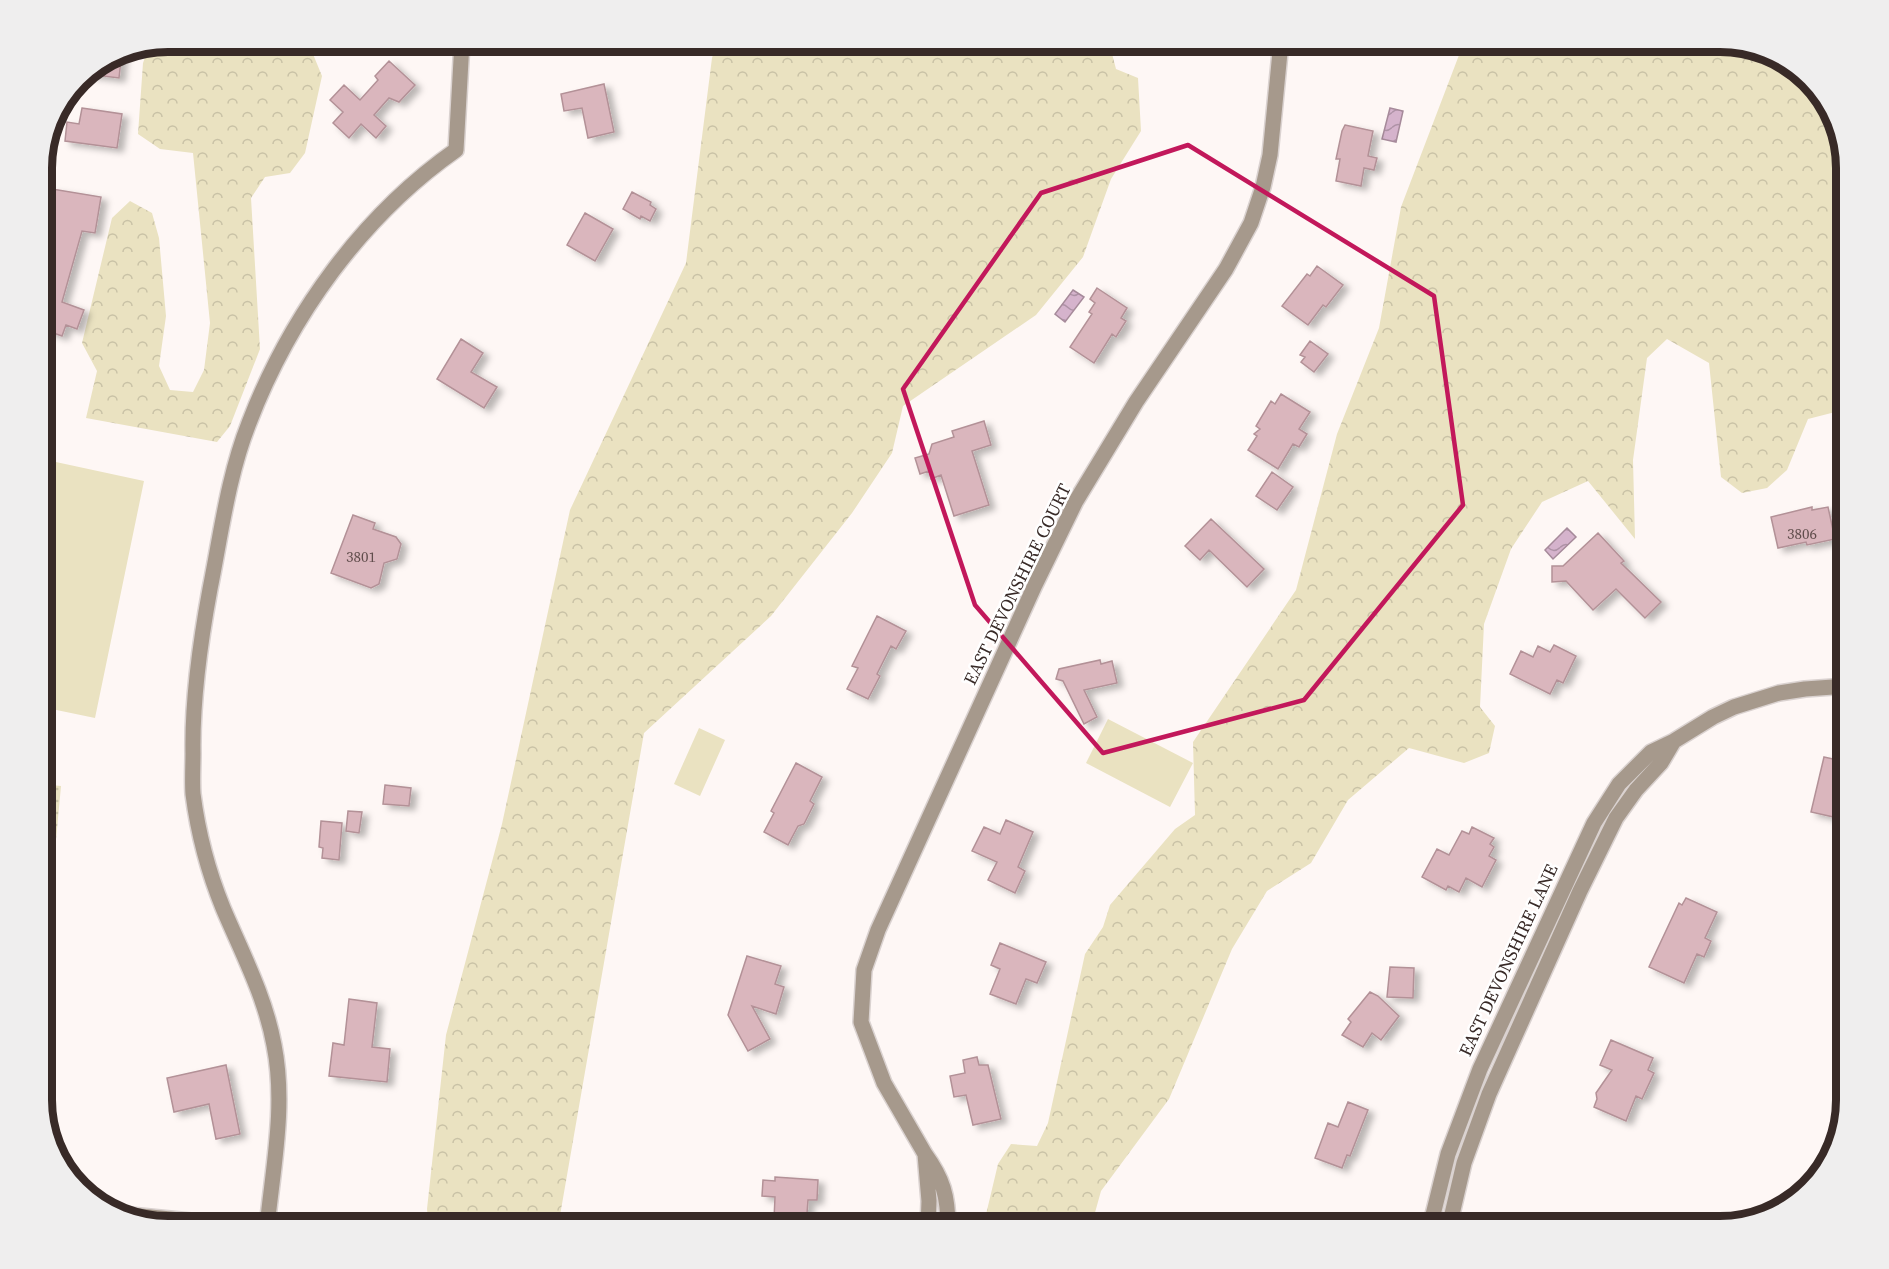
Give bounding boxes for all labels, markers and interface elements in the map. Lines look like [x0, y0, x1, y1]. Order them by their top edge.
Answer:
street label: EAST DEVONSHIRE COURT [957, 479, 1077, 689]
house number: 3806 [1787, 523, 1817, 544]
house number: 3801 [346, 546, 376, 567]
street label: EAST DEVONSHIRE LANE [1452, 860, 1564, 1060]

